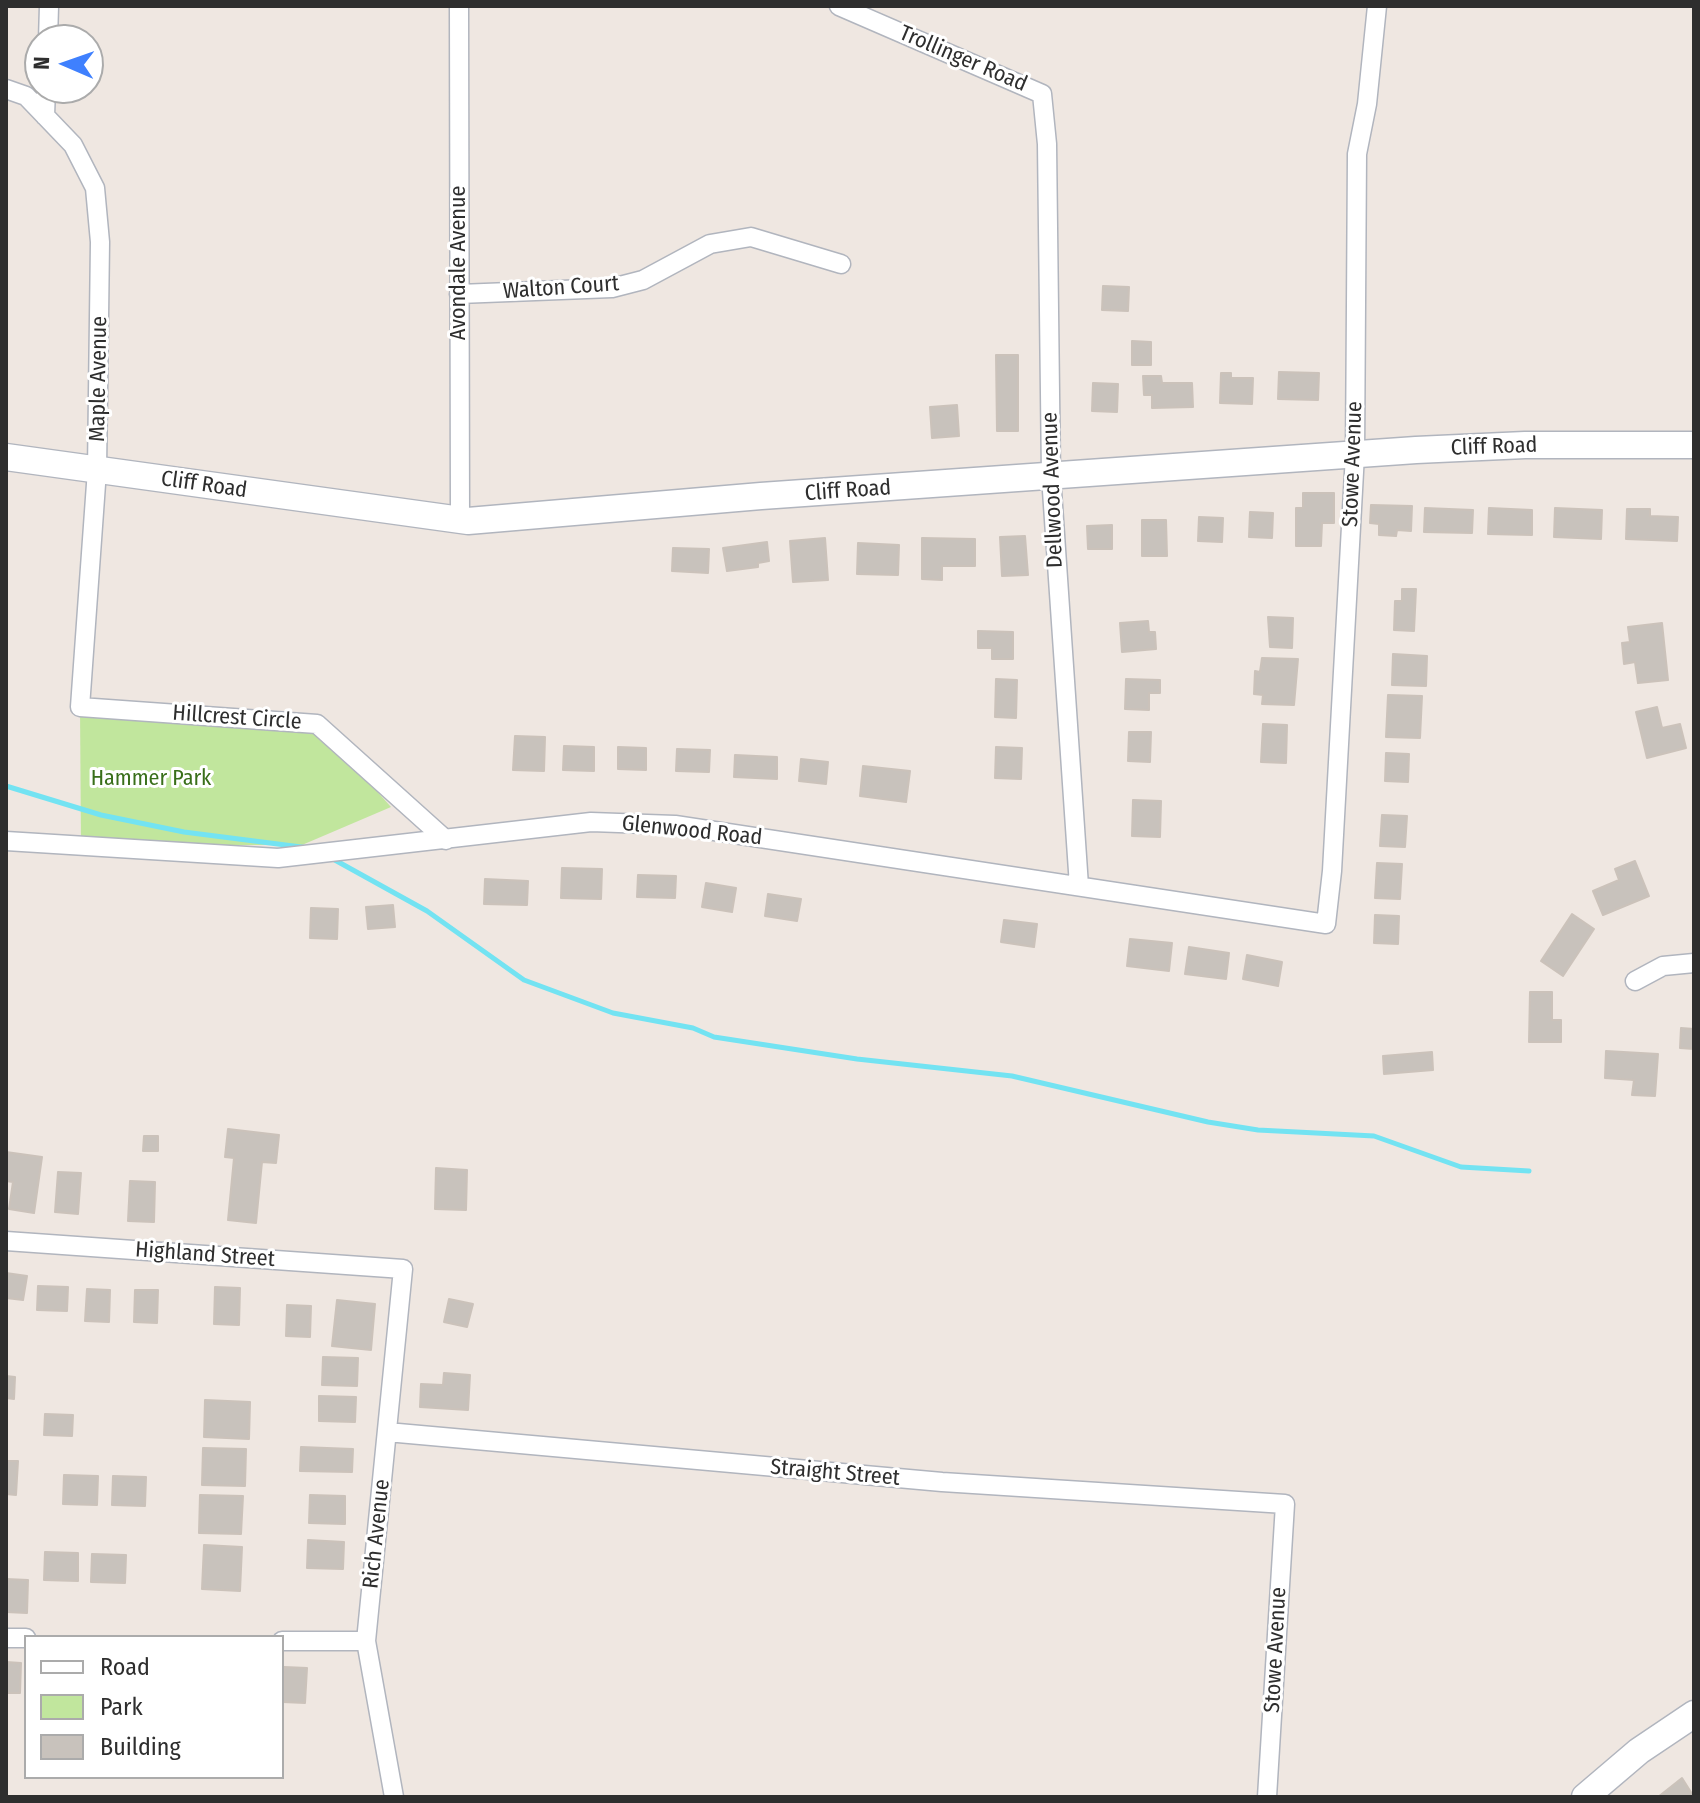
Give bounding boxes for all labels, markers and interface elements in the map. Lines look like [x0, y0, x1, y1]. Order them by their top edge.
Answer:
street label: Trollinger Road [895, 20, 1031, 98]
north arrow [24, 24, 104, 104]
text: N [28, 56, 55, 70]
street label: Avondale Avenue [446, 186, 472, 340]
street label: Walton Court [502, 271, 620, 305]
street label: Maple Avenue [85, 316, 113, 442]
street label: Stowe Avenue [1338, 401, 1368, 527]
street label: Dellwood Avenue [1037, 412, 1069, 568]
street label: Cliff Road [1450, 432, 1538, 462]
street label: Cliff Road [159, 466, 249, 504]
street label: Cliff Road [804, 475, 892, 507]
street label: Hillcrest Circle [172, 700, 302, 736]
park label: Hammer Park [91, 766, 211, 792]
street label: Glenwood Road [621, 811, 763, 851]
street label: Highland Street [134, 1237, 276, 1273]
street label: Straight Street [769, 1454, 901, 1492]
street label: Rich Avenue [358, 1478, 396, 1590]
street label: Stowe Avenue [1260, 1586, 1292, 1714]
legend [24, 1635, 284, 1779]
text: Road [100, 1653, 150, 1681]
text: Park [100, 1693, 143, 1721]
text: Building [100, 1733, 181, 1761]

